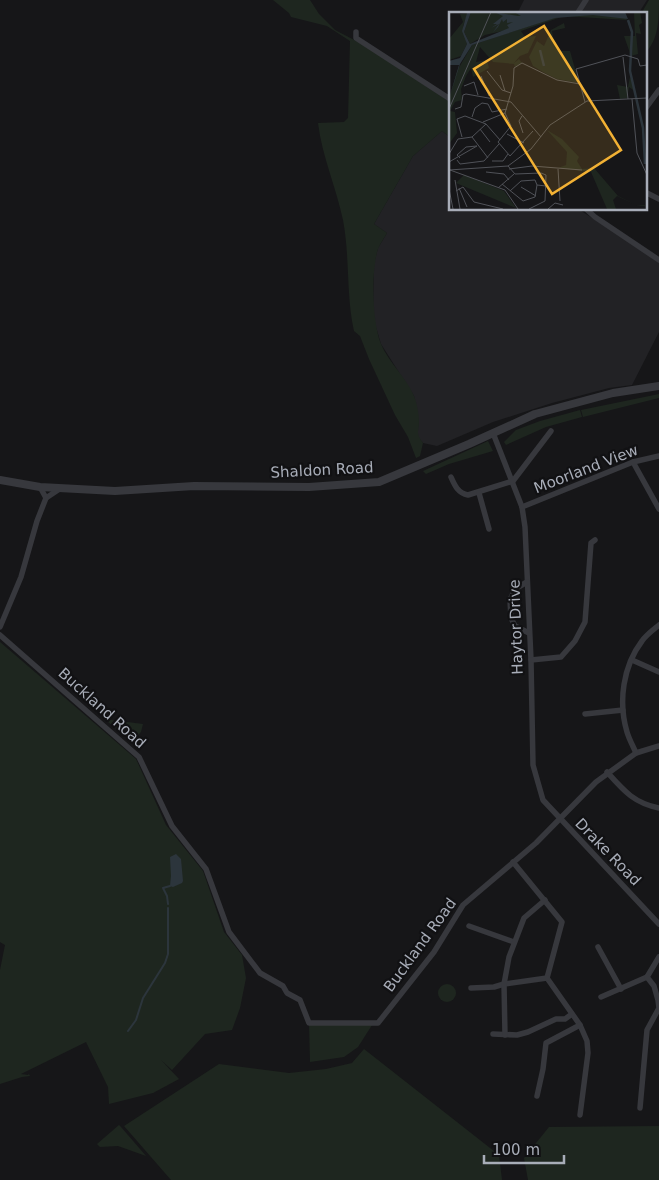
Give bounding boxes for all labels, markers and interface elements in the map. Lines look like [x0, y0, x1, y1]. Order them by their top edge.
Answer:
inset map [449, 12, 646, 210]
street label: Moorland View [531, 441, 641, 497]
street label: Shaldon Road [270, 458, 374, 482]
street label: Haytor Drive [505, 579, 527, 675]
street label: Buckland Road [55, 664, 149, 752]
street label: Drake Road [571, 815, 645, 889]
street label: Buckland Road [380, 895, 460, 995]
scale bar [484, 1132, 564, 1164]
text: 100 m [492, 1141, 540, 1159]

